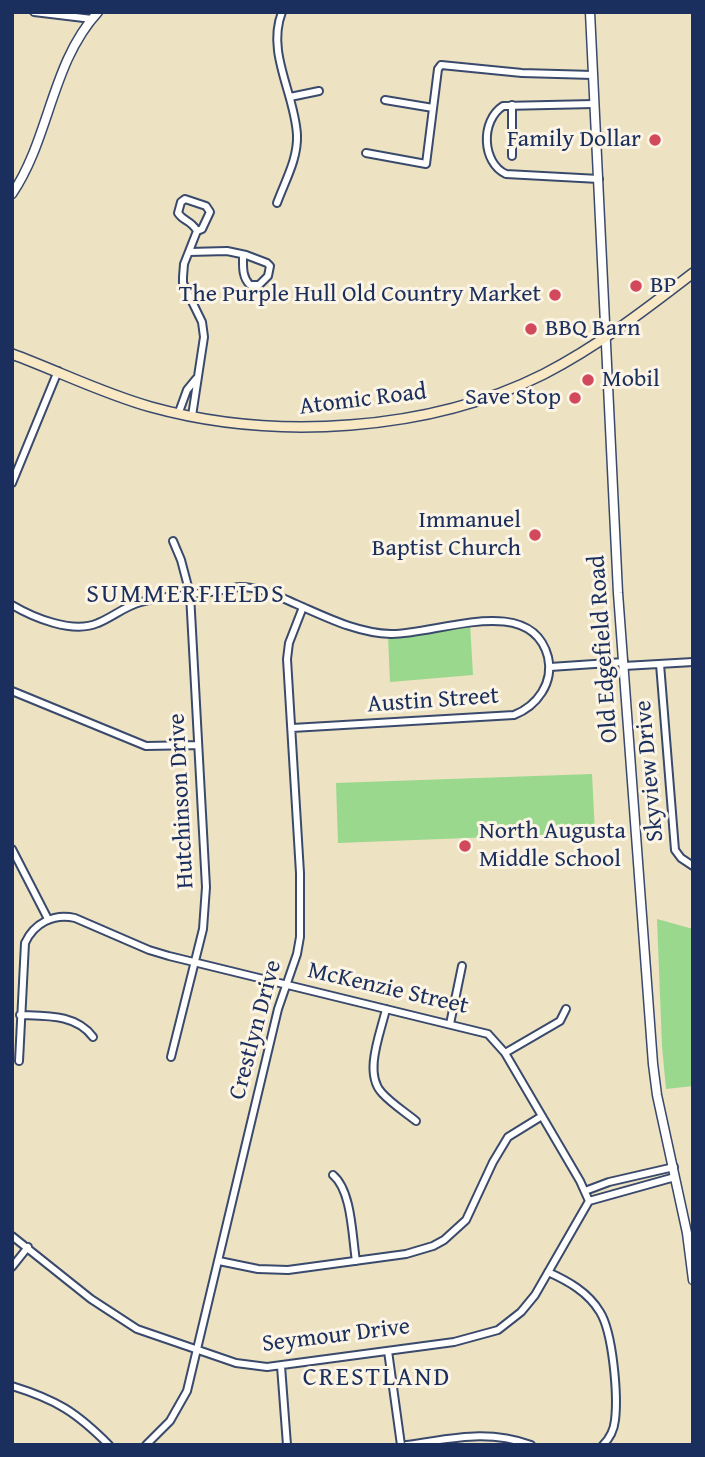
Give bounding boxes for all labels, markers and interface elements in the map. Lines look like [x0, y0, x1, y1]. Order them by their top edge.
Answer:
place label: Family Dollar [507, 126, 641, 154]
marker: Family Dollar [647, 132, 663, 148]
place label: BP [650, 272, 677, 300]
marker: BP [628, 278, 644, 294]
place label: The Purple Hull Old Country Market [179, 281, 541, 309]
marker: The Purple Hull Old Country Market [547, 287, 563, 303]
place label: BBQ Barn [545, 315, 640, 343]
marker: BBQ Barn [523, 321, 539, 337]
place label: Mobil [602, 366, 660, 394]
marker: Mobil [580, 372, 596, 388]
street label: Atomic Road [298, 378, 428, 422]
place label: Save Stop [465, 384, 561, 412]
marker: Save Stop [567, 390, 583, 406]
place label: Immanuel Baptist Church [372, 507, 521, 563]
marker: Immanuel Baptist Church [527, 527, 543, 543]
street label: Old Edgefield Road [583, 554, 625, 744]
district label: SUMMERFIELDS [88, 579, 284, 611]
street label: Austin Street [366, 682, 500, 720]
street label: Skyview Drive [629, 699, 671, 843]
street label: Hutchinson Drive [163, 712, 201, 890]
place label: North Augusta Middle School [479, 818, 626, 874]
marker: North Augusta Middle School [457, 838, 473, 854]
street label: Crestlyn Drive [224, 957, 288, 1103]
street label: McKenzie Street [305, 957, 471, 1021]
street label: Seymour Drive [260, 1313, 412, 1359]
district label: CRESTLAND [304, 1362, 450, 1394]

